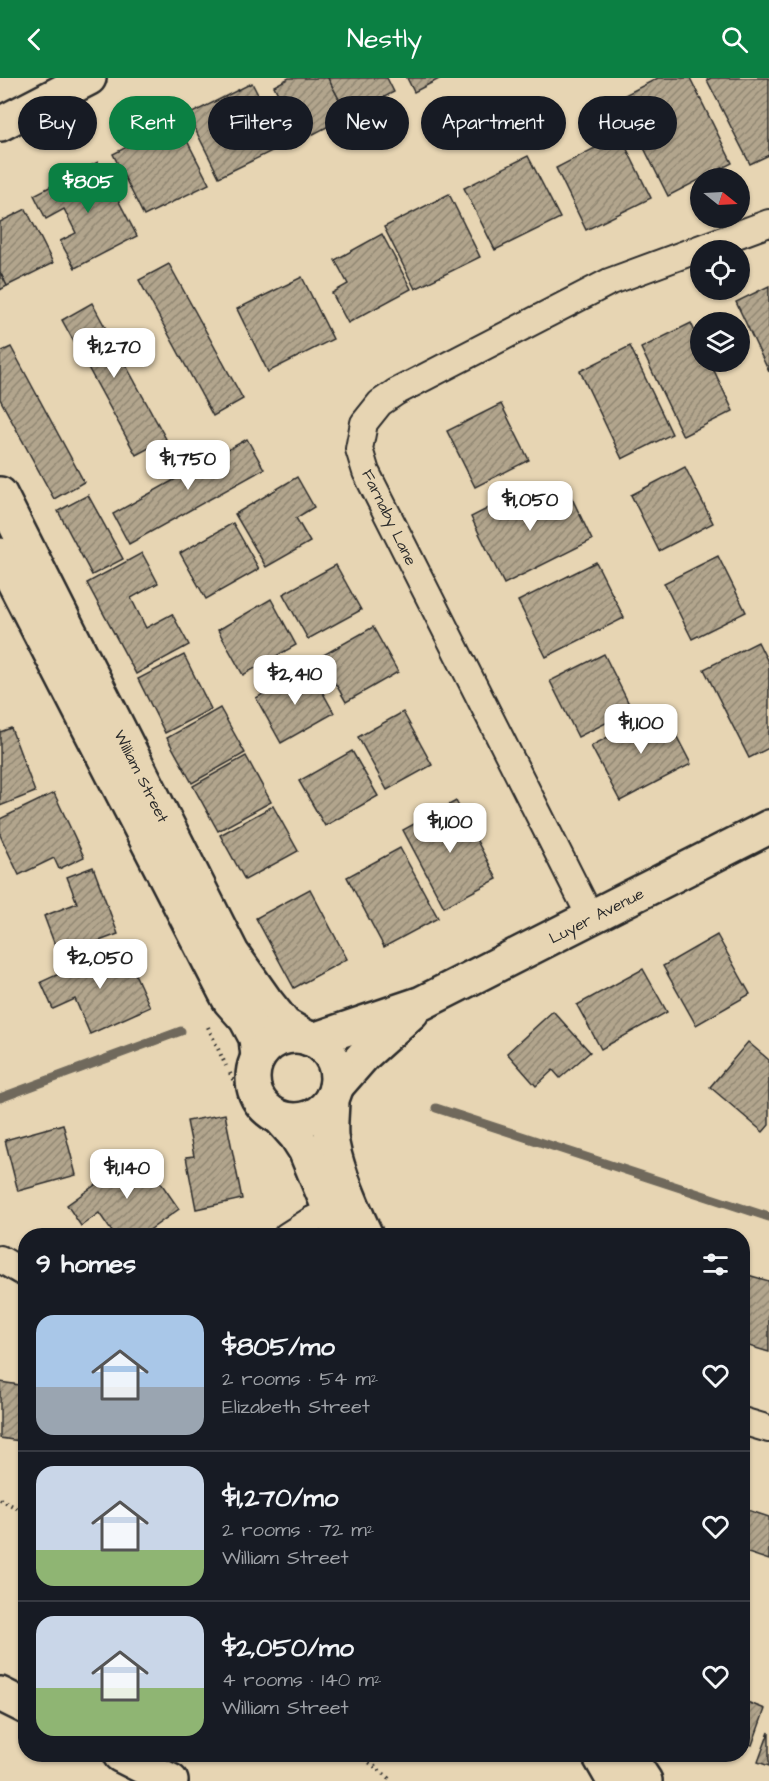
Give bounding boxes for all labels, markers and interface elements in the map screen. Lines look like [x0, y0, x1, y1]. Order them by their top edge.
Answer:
text: Nestly [347, 20, 422, 58]
icon: back [18, 23, 51, 56]
icon: search [718, 23, 751, 56]
chip: Buy [18, 96, 97, 150]
chip: Rent [109, 96, 196, 150]
chip: Filters [208, 96, 313, 150]
chip: New [325, 96, 409, 150]
chip: Apartment [421, 96, 566, 150]
chip: House [578, 96, 677, 150]
pin: $805 [52, 163, 124, 214]
text: $805 [63, 168, 113, 196]
north arrow [690, 168, 750, 228]
map controls [690, 168, 750, 372]
button: locate [690, 240, 750, 300]
button: layers [690, 312, 750, 372]
pin: $1,270 [65, 328, 163, 379]
text: $1,270 [87, 333, 141, 361]
pin: $1,750 [139, 440, 237, 491]
text: $1,750 [160, 445, 216, 473]
street label: Farnaby Lane [355, 466, 422, 570]
pin: $1,050 [481, 481, 579, 532]
text: $1,050 [502, 486, 558, 514]
pin: $2,410 [246, 655, 344, 706]
text: $2,410 [268, 660, 322, 688]
pin: $1,100 [592, 704, 690, 755]
text: $1,100 [618, 709, 664, 737]
street label: William Street [108, 726, 174, 827]
pin: $1,100 [401, 803, 499, 854]
text: $1,100 [427, 808, 473, 836]
street label: Luyer Avenue [545, 882, 648, 950]
pin: $2,050 [51, 939, 149, 990]
text: $2,050 [67, 944, 133, 972]
pin: $1,140 [78, 1149, 176, 1200]
text: $1,140 [104, 1154, 150, 1182]
text: 9 homes [36, 1246, 136, 1282]
icon: filters [699, 1248, 732, 1281]
text: $805/mo [222, 1329, 335, 1365]
icon: home [84, 1339, 156, 1411]
icon: heart [699, 1359, 732, 1392]
text: 2 rooms · 54 m² [222, 1365, 378, 1393]
text: Elizabeth Street [222, 1393, 370, 1421]
text: $1,270/mo [222, 1480, 338, 1516]
icon: home [84, 1490, 156, 1562]
icon: heart [699, 1510, 732, 1543]
text: 2 rooms · 72 m² [222, 1516, 374, 1544]
text: William Street [222, 1544, 349, 1572]
text: $2,050/mo [222, 1630, 354, 1666]
icon: home [84, 1640, 156, 1712]
icon: heart [699, 1660, 732, 1693]
text: 4 rooms · 140 m² [222, 1666, 381, 1694]
text: William Street [222, 1694, 349, 1722]

